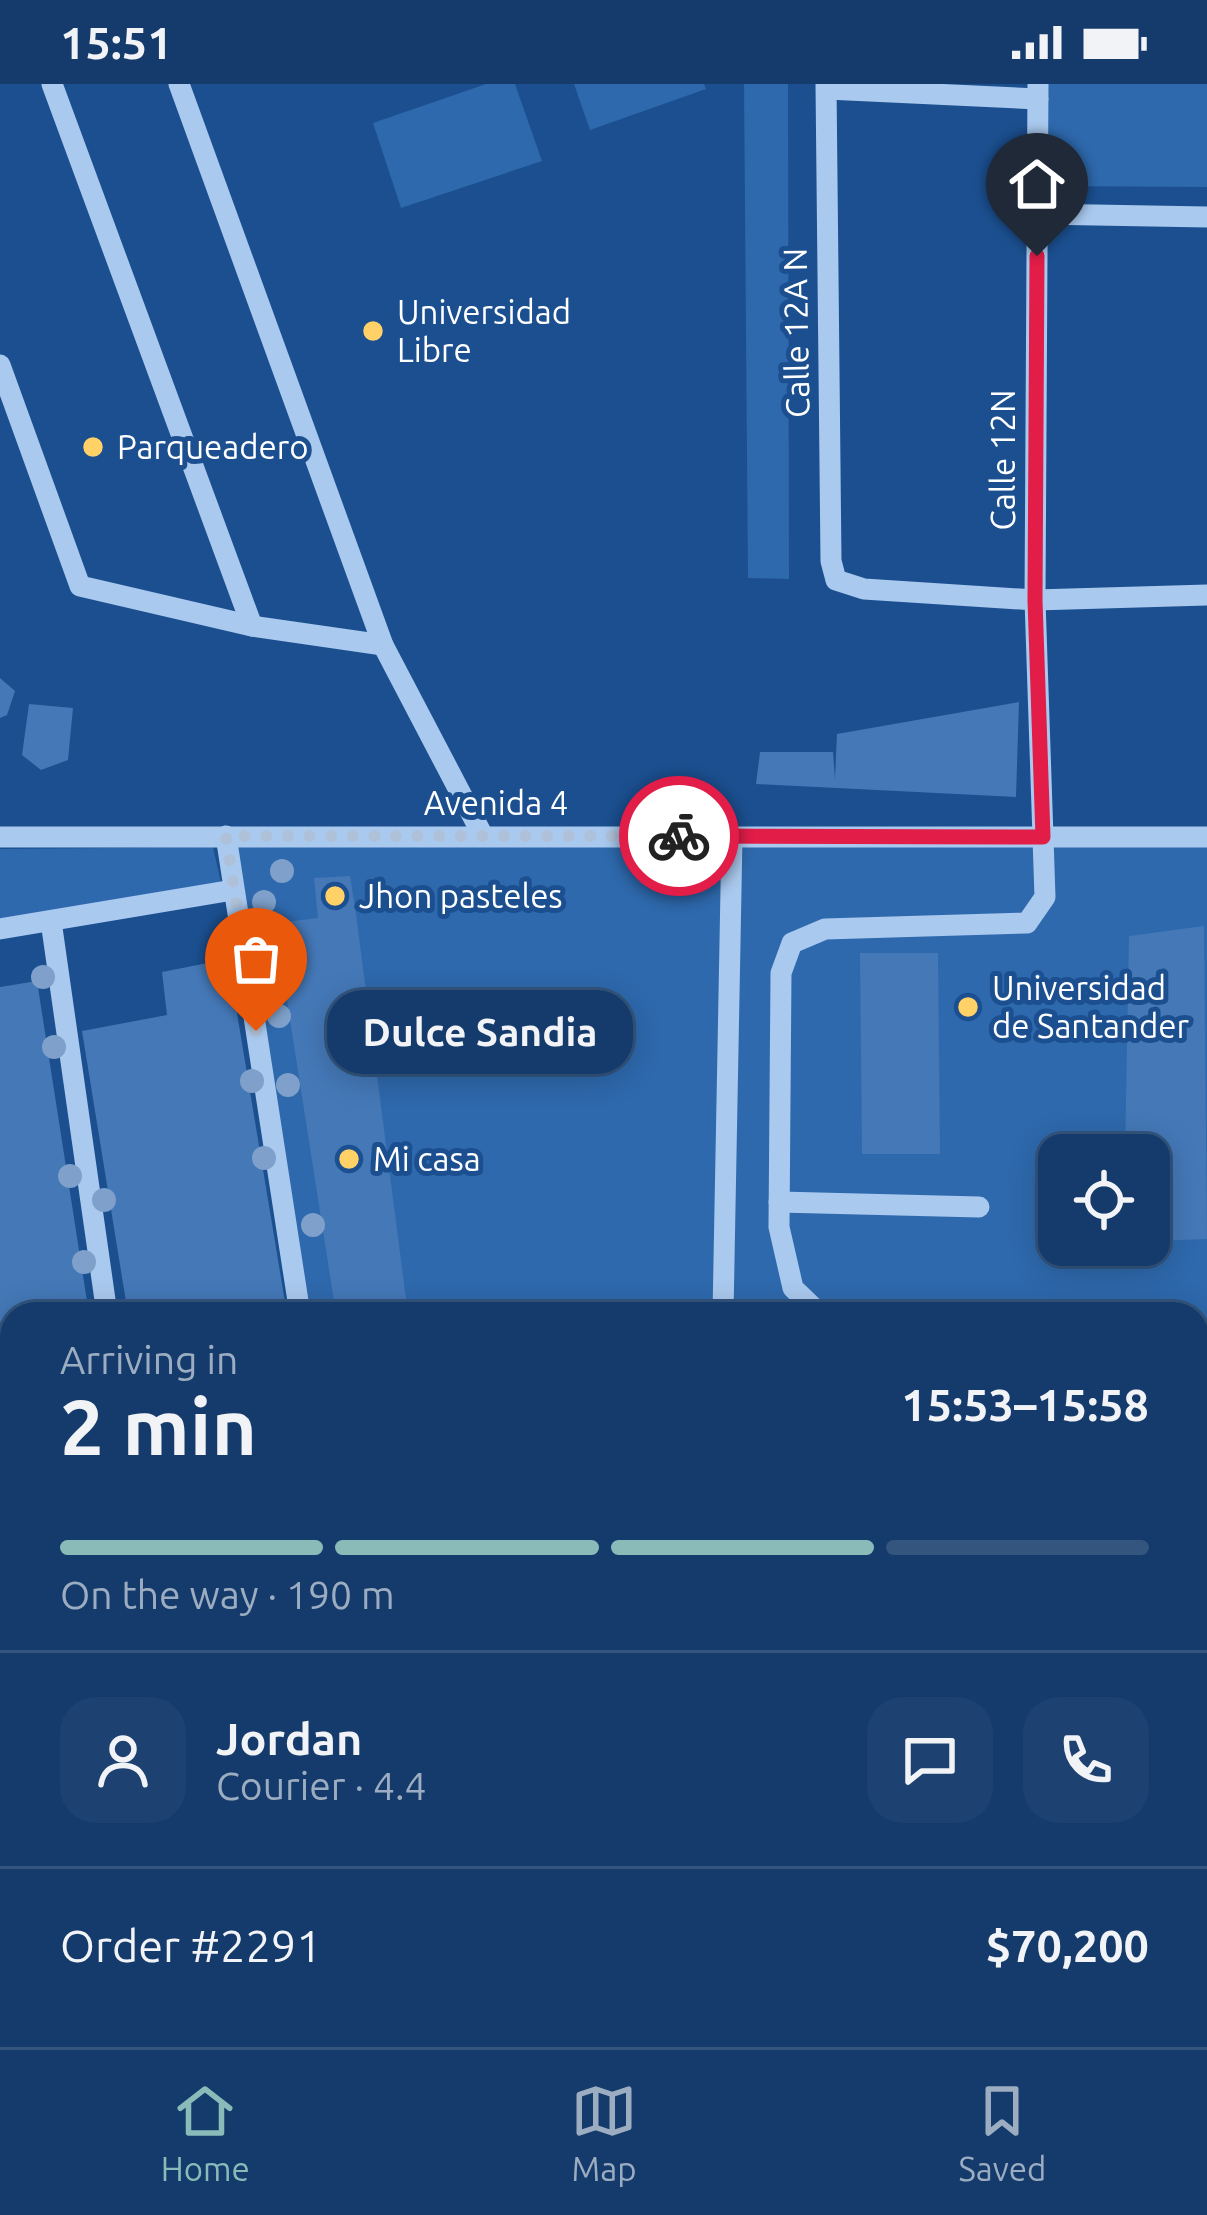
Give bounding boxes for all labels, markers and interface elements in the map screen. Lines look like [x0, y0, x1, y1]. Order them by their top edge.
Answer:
text: 15:51 [60, 17, 173, 68]
pin [986, 133, 1088, 256]
icon: home [1004, 151, 1070, 217]
street label: Calle 12A N [776, 248, 815, 418]
place label: Universidad Libre [397, 293, 571, 368]
marker: Universidad Libre [360, 318, 386, 344]
street label: Calle 12N [984, 389, 1021, 531]
place label: Parqueadero [117, 428, 309, 465]
marker: Parqueadero [80, 434, 106, 460]
courier [619, 776, 739, 896]
street label: Avenida 4 [424, 784, 568, 821]
icon: bike [646, 803, 712, 869]
place label: Jhon pasteles [359, 877, 563, 914]
marker: Jhon pasteles [322, 883, 348, 909]
pin [205, 908, 307, 1031]
icon: bag [223, 926, 289, 992]
place label: Universidad de Santander [992, 969, 1189, 1044]
callout: Dulce Sandia [328, 989, 634, 1073]
marker: Universidad de Santander [955, 994, 981, 1020]
text: Dulce Sandia [362, 1010, 598, 1053]
map controls [1038, 1134, 1170, 1266]
button: locate [1038, 1134, 1170, 1266]
place label: Mi casa [373, 1140, 481, 1177]
marker: Mi casa [336, 1146, 362, 1172]
text: Arriving in [60, 1338, 238, 1381]
text: 15:53–15:58 [901, 1379, 1149, 1430]
text: 2 min [60, 1382, 257, 1470]
text: On the way · 190 m [60, 1573, 395, 1616]
button: person [60, 1697, 186, 1823]
button: chat [867, 1697, 993, 1823]
button: phone [1023, 1697, 1149, 1823]
text: Jordan [216, 1713, 362, 1764]
text: Courier · 4.4 [216, 1764, 427, 1807]
text: Order #2291 [60, 1920, 322, 1971]
text: $70,200 [986, 1920, 1149, 1971]
tab: Home [161, 2078, 250, 2187]
tab: Map [571, 2078, 637, 2187]
tab: Saved [958, 2078, 1046, 2187]

